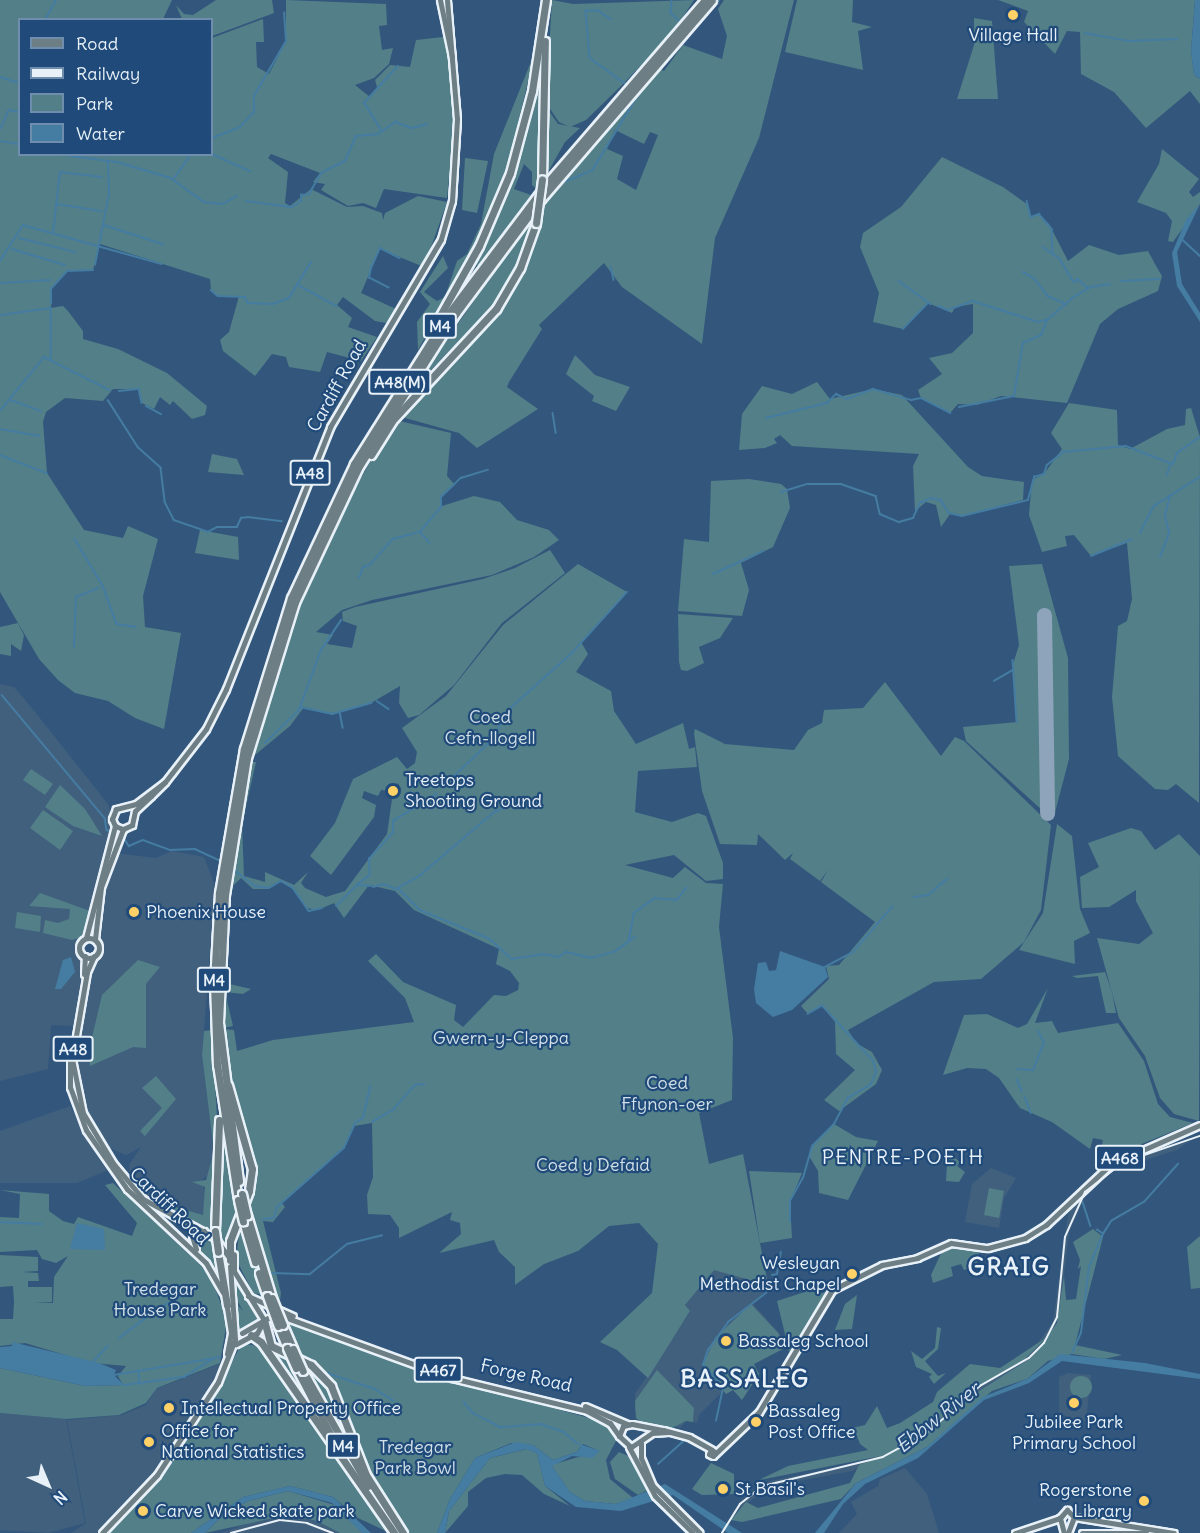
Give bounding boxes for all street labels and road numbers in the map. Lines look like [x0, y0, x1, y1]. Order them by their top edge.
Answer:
road number: M4 [422, 313, 458, 339]
street label: Cardiff Road [303, 336, 371, 436]
road number: A48(M) [367, 369, 433, 395]
road number: A48 [289, 460, 331, 486]
road number: M4 [196, 967, 232, 993]
road number: A48 [52, 1036, 94, 1062]
road number: A468 [1094, 1145, 1146, 1171]
street label: Cardiff Road [125, 1163, 213, 1249]
street label: Forge Road [478, 1355, 574, 1397]
road number: A467 [412, 1357, 464, 1383]
road number: M4 [325, 1433, 361, 1459]

